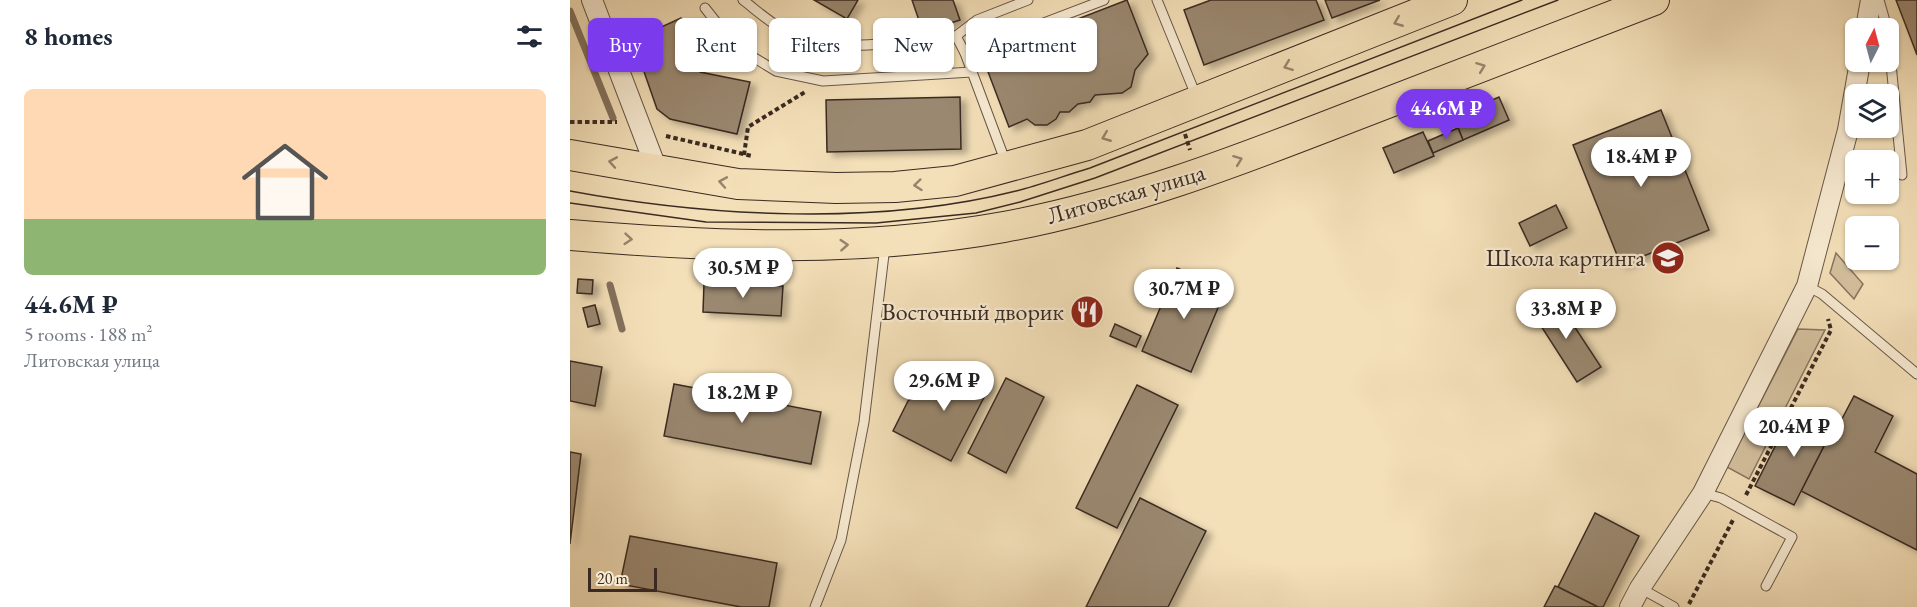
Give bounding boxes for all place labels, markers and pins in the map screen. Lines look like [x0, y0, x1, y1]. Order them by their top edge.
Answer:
pin: 44.6M ₽ [1391, 89, 1501, 140]
pin: 18.4M ₽ [1586, 137, 1696, 188]
school or university icon: Школа картинга [1650, 240, 1686, 276]
place label: Школа картинга [1486, 242, 1645, 273]
pin: 30.5M ₽ [688, 248, 798, 299]
pin: 30.7M ₽ [1129, 269, 1239, 320]
pin: 33.8M ₽ [1511, 289, 1621, 340]
restaurant icon: Восточный дворик [1069, 294, 1105, 330]
place label: Восточный дворик [882, 296, 1065, 327]
pin: 29.6M ₽ [889, 361, 999, 412]
pin: 18.2M ₽ [687, 373, 797, 424]
pin: 20.4M ₽ [1739, 407, 1849, 458]

